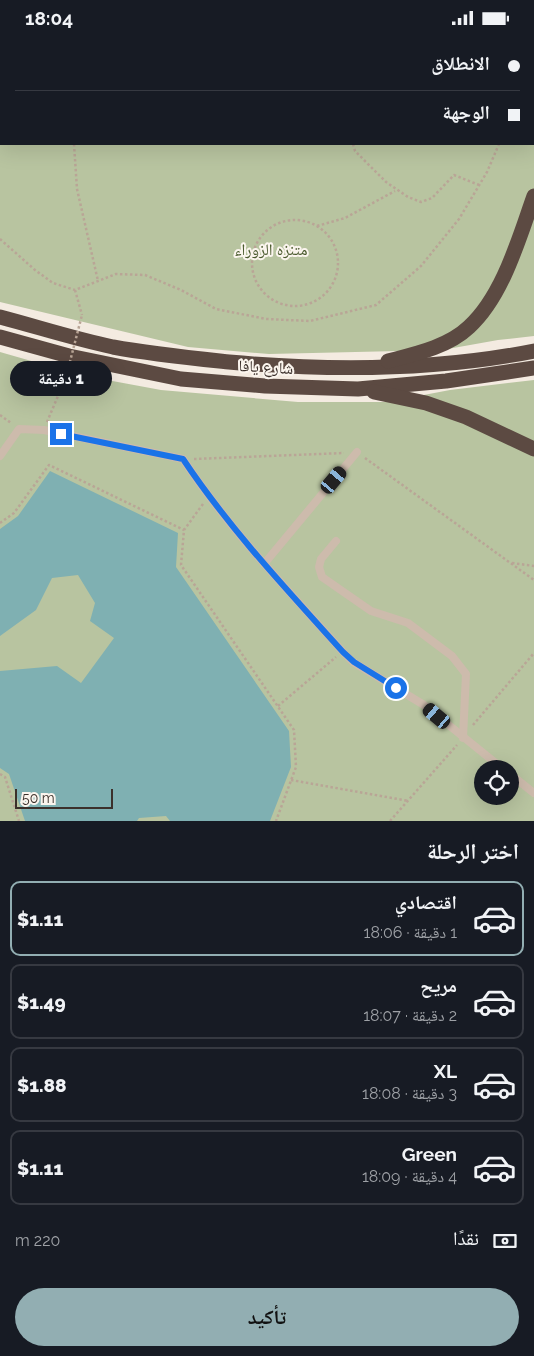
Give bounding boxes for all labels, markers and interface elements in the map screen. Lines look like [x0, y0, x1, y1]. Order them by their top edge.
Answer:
text: 18:04 [25, 7, 73, 29]
text: الانطلاق [431, 52, 490, 74]
text: الوجهة [442, 101, 490, 123]
park label: متنزه الزوراء [235, 240, 307, 259]
street label: شارع يافا [238, 356, 294, 379]
callout: 1 دقيقة [10, 361, 112, 397]
text: 1 دقيقة [38, 369, 84, 388]
route end [50, 423, 72, 445]
car [318, 464, 349, 496]
route start [385, 677, 407, 699]
car [420, 701, 453, 731]
map controls [474, 760, 519, 805]
button: locate [474, 760, 519, 805]
scale bar [15, 786, 112, 809]
text: 50 m [22, 790, 55, 806]
text: اختر الرحلة [427, 838, 519, 864]
text: اقتصادي [395, 891, 457, 913]
icon: car [472, 896, 517, 941]
text: $1.11 [17, 908, 63, 930]
text: 1 دقيقة · 18:06 [364, 923, 457, 942]
text: مريح [420, 974, 457, 996]
icon: car [472, 979, 517, 1024]
text: $1.49 [17, 991, 66, 1013]
text: 2 دقيقة · 18:07 [363, 1006, 457, 1025]
text: XL [434, 1060, 457, 1082]
icon: car [472, 1062, 517, 1107]
text: $1.88 [17, 1074, 67, 1096]
text: 3 دقيقة · 18:08 [362, 1084, 457, 1103]
text: Green [402, 1143, 457, 1165]
icon: car [472, 1145, 517, 1190]
text: $1.11 [17, 1157, 63, 1179]
text: 4 دقيقة · 18:09 [362, 1167, 457, 1186]
text: نقدًا [453, 1227, 479, 1249]
icon: cash [491, 1227, 519, 1255]
text: 220 m [15, 1231, 60, 1250]
button: تأكيد [15, 1288, 519, 1346]

